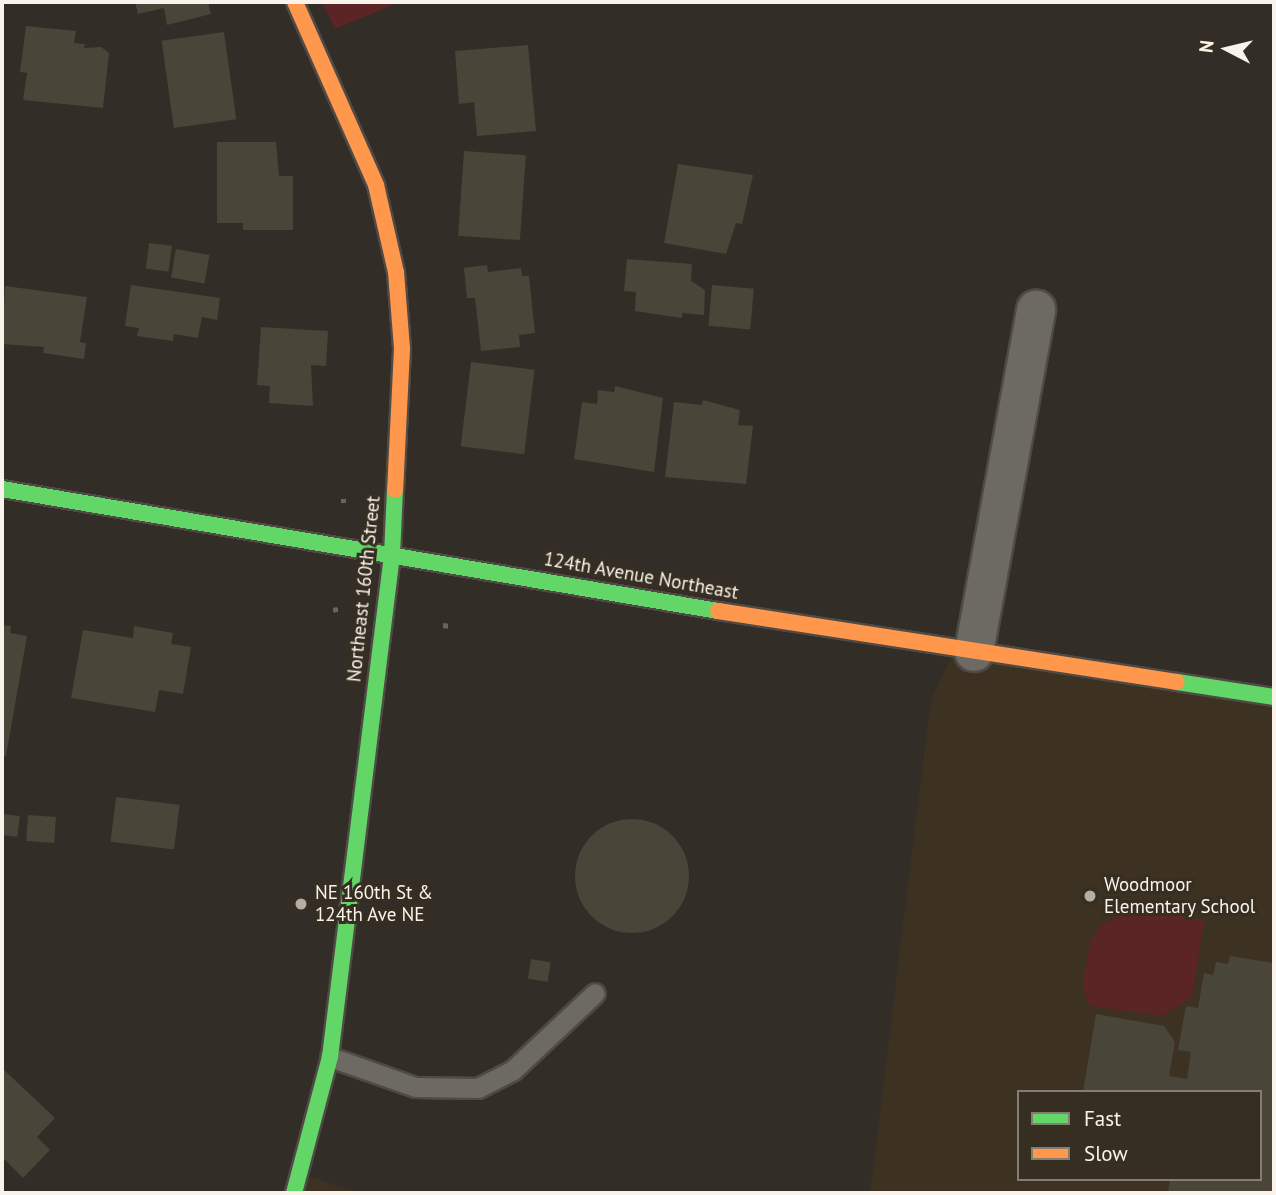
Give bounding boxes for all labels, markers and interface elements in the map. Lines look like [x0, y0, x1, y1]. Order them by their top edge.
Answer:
north arrow [1192, 14, 1262, 84]
text: N [1193, 39, 1219, 54]
street label: Northeast 160th Street [343, 495, 385, 683]
street label: 124th Avenue Northeast [542, 548, 740, 604]
place label: Woodmoor Elementary School [1104, 874, 1256, 918]
place label: NE 160th St & 124th Ave NE [315, 882, 433, 926]
marker: Woodmoor Elementary School [1082, 888, 1098, 904]
marker: NE 160th St & 124th Ave NE [293, 896, 309, 912]
legend [1017, 1090, 1262, 1181]
text: Fast [1084, 1105, 1121, 1132]
text: Slow [1084, 1140, 1128, 1167]

